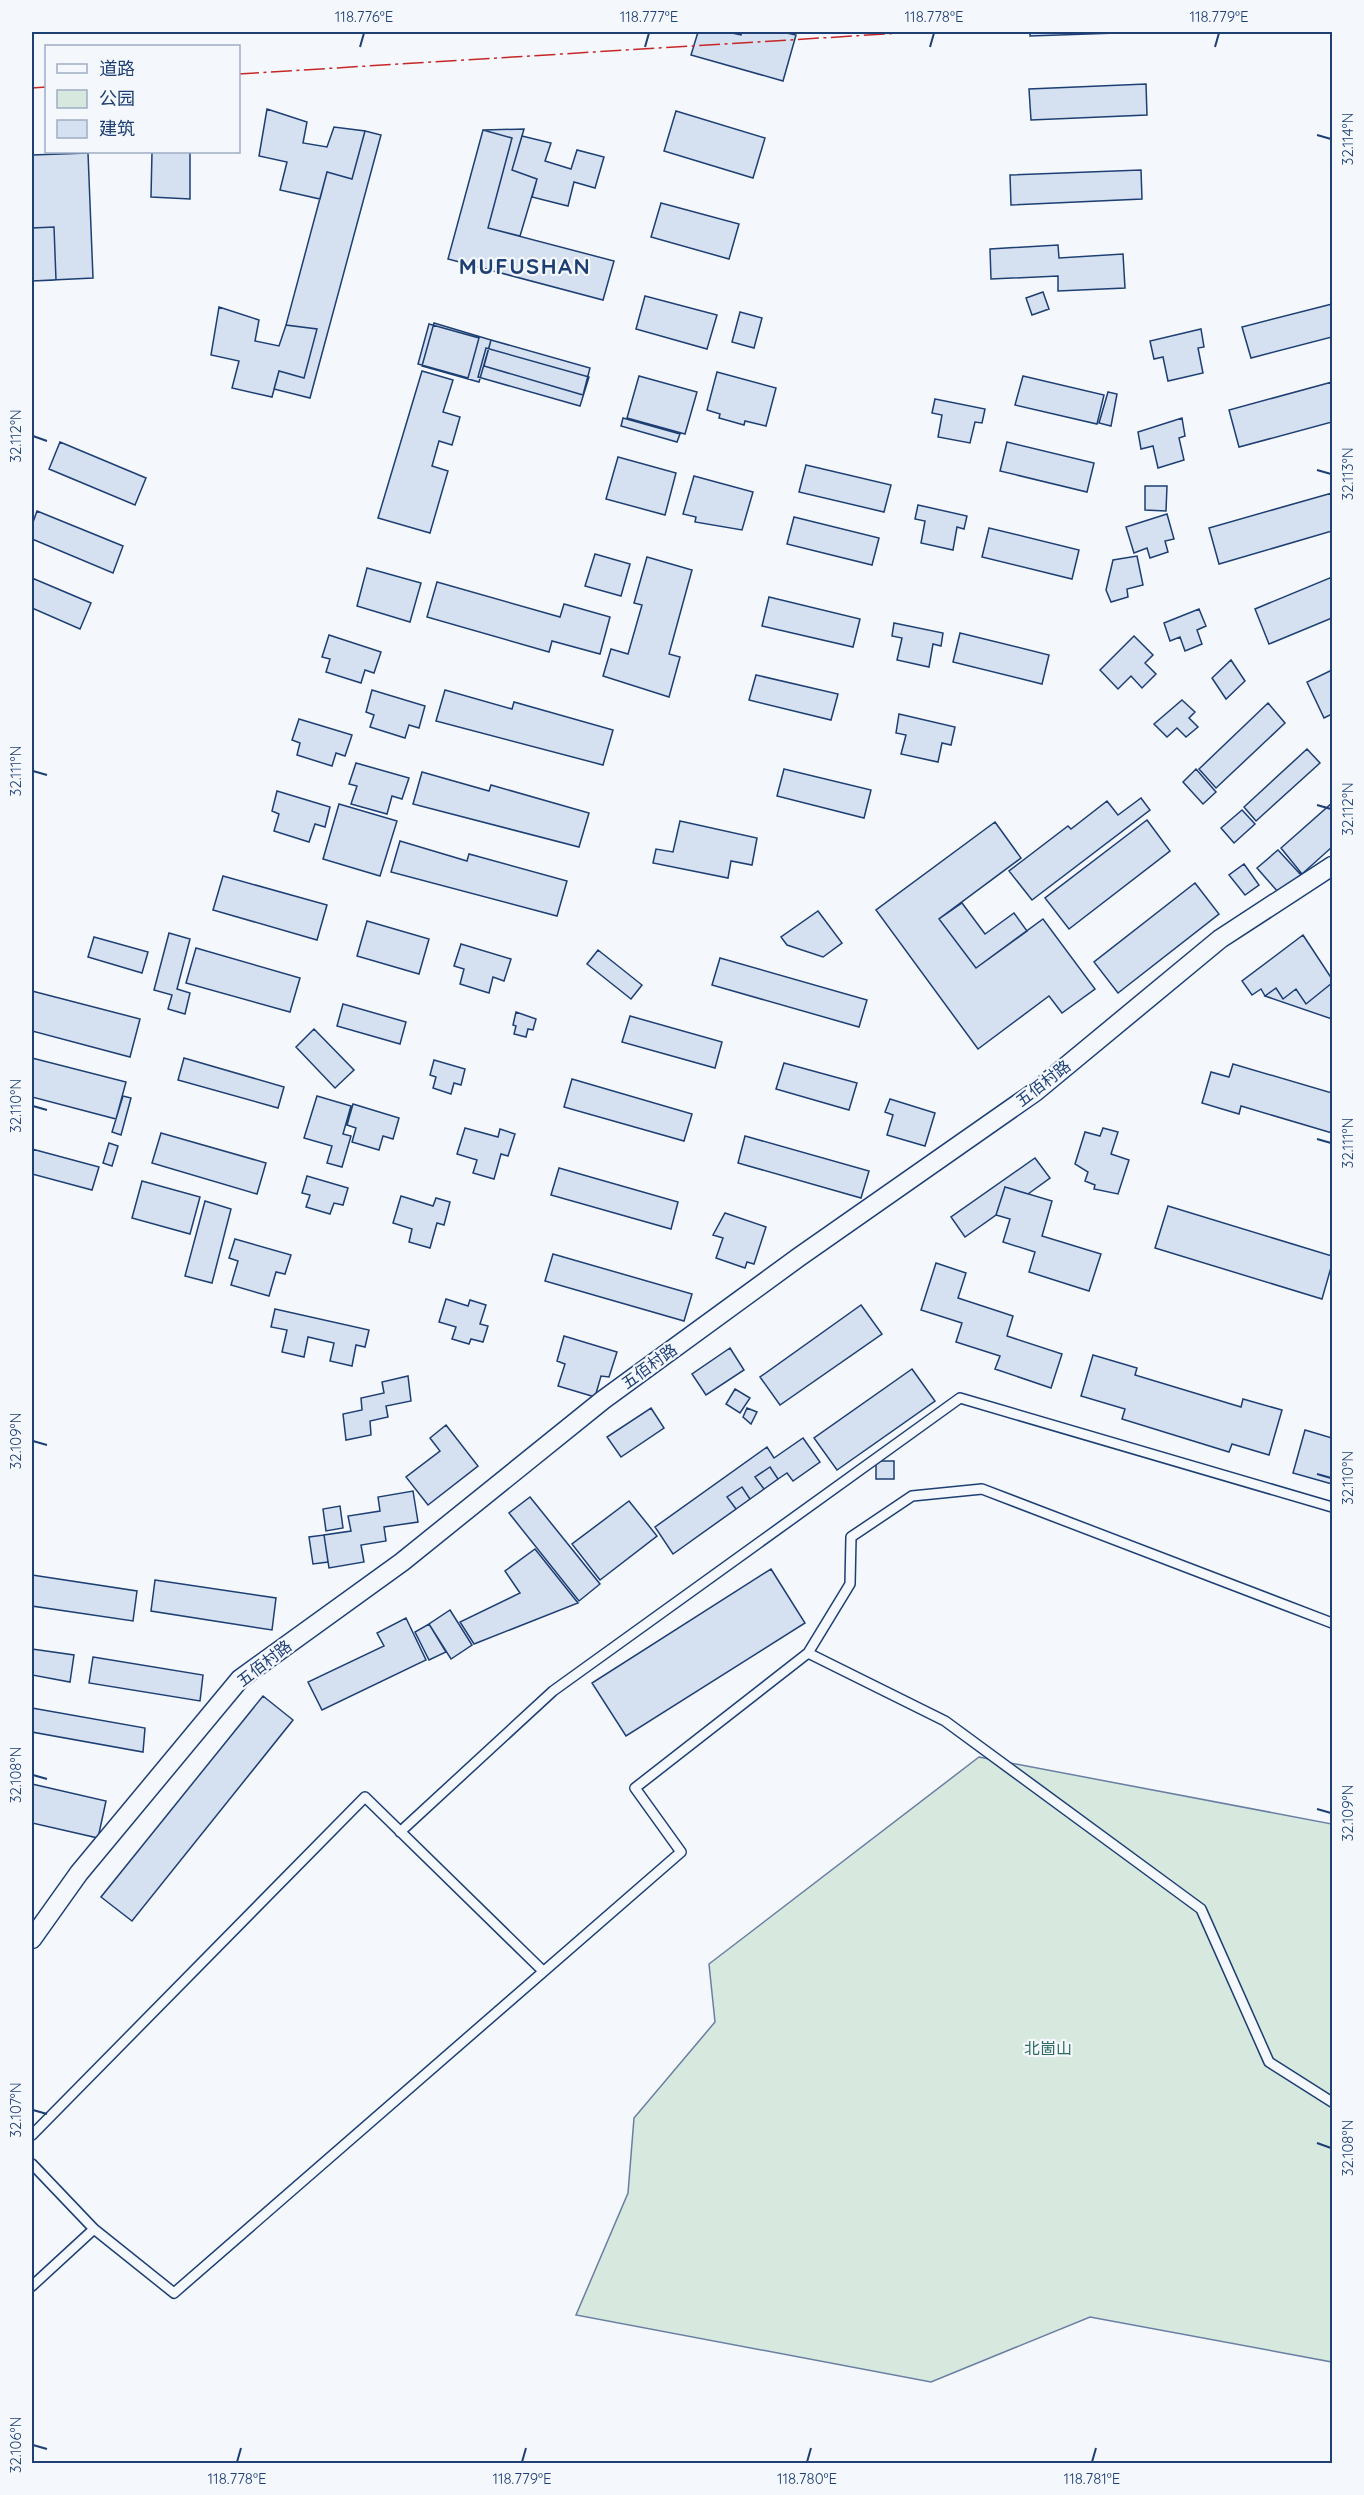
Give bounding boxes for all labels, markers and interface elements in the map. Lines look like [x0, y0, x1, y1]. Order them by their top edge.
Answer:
text: 118.776°E [335, 7, 393, 26]
text: 118.777°E [620, 7, 678, 26]
text: 118.778°E [905, 7, 963, 26]
text: 118.779°E [1189, 7, 1249, 26]
legend [45, 45, 240, 153]
text: 道路 [99, 57, 135, 80]
text: 公园 [99, 87, 135, 110]
text: 32.114°N [1338, 113, 1357, 165]
text: 建筑 [99, 117, 135, 140]
district label: MUFUSHAN [459, 252, 591, 280]
text: 32.112°N [6, 409, 25, 463]
text: 32.113°N [1338, 447, 1357, 501]
text: 32.111°N [6, 746, 25, 796]
text: 32.112°N [1338, 782, 1357, 836]
street label: 五佰村路 [1012, 1055, 1074, 1111]
text: 32.110°N [6, 1079, 25, 1133]
text: 32.111°N [1338, 1118, 1357, 1168]
street label: 五佰村路 [617, 1339, 681, 1393]
text: 32.109°N [6, 1413, 25, 1470]
text: 32.110°N [1338, 1451, 1357, 1505]
street label: 五佰村路 [233, 1635, 295, 1691]
text: 32.108°N [6, 1747, 25, 1803]
text: 32.109°N [1338, 1785, 1357, 1842]
park label: 北崮山 [1024, 2038, 1072, 2058]
text: 32.107°N [6, 2082, 25, 2138]
text: 32.108°N [1338, 2120, 1357, 2176]
text: 32.106°N [6, 2417, 25, 2473]
text: 118.778°E [208, 2469, 266, 2488]
text: 118.779°E [492, 2469, 552, 2488]
text: 118.780°E [777, 2469, 837, 2488]
text: 118.781°E [1064, 2469, 1120, 2488]

